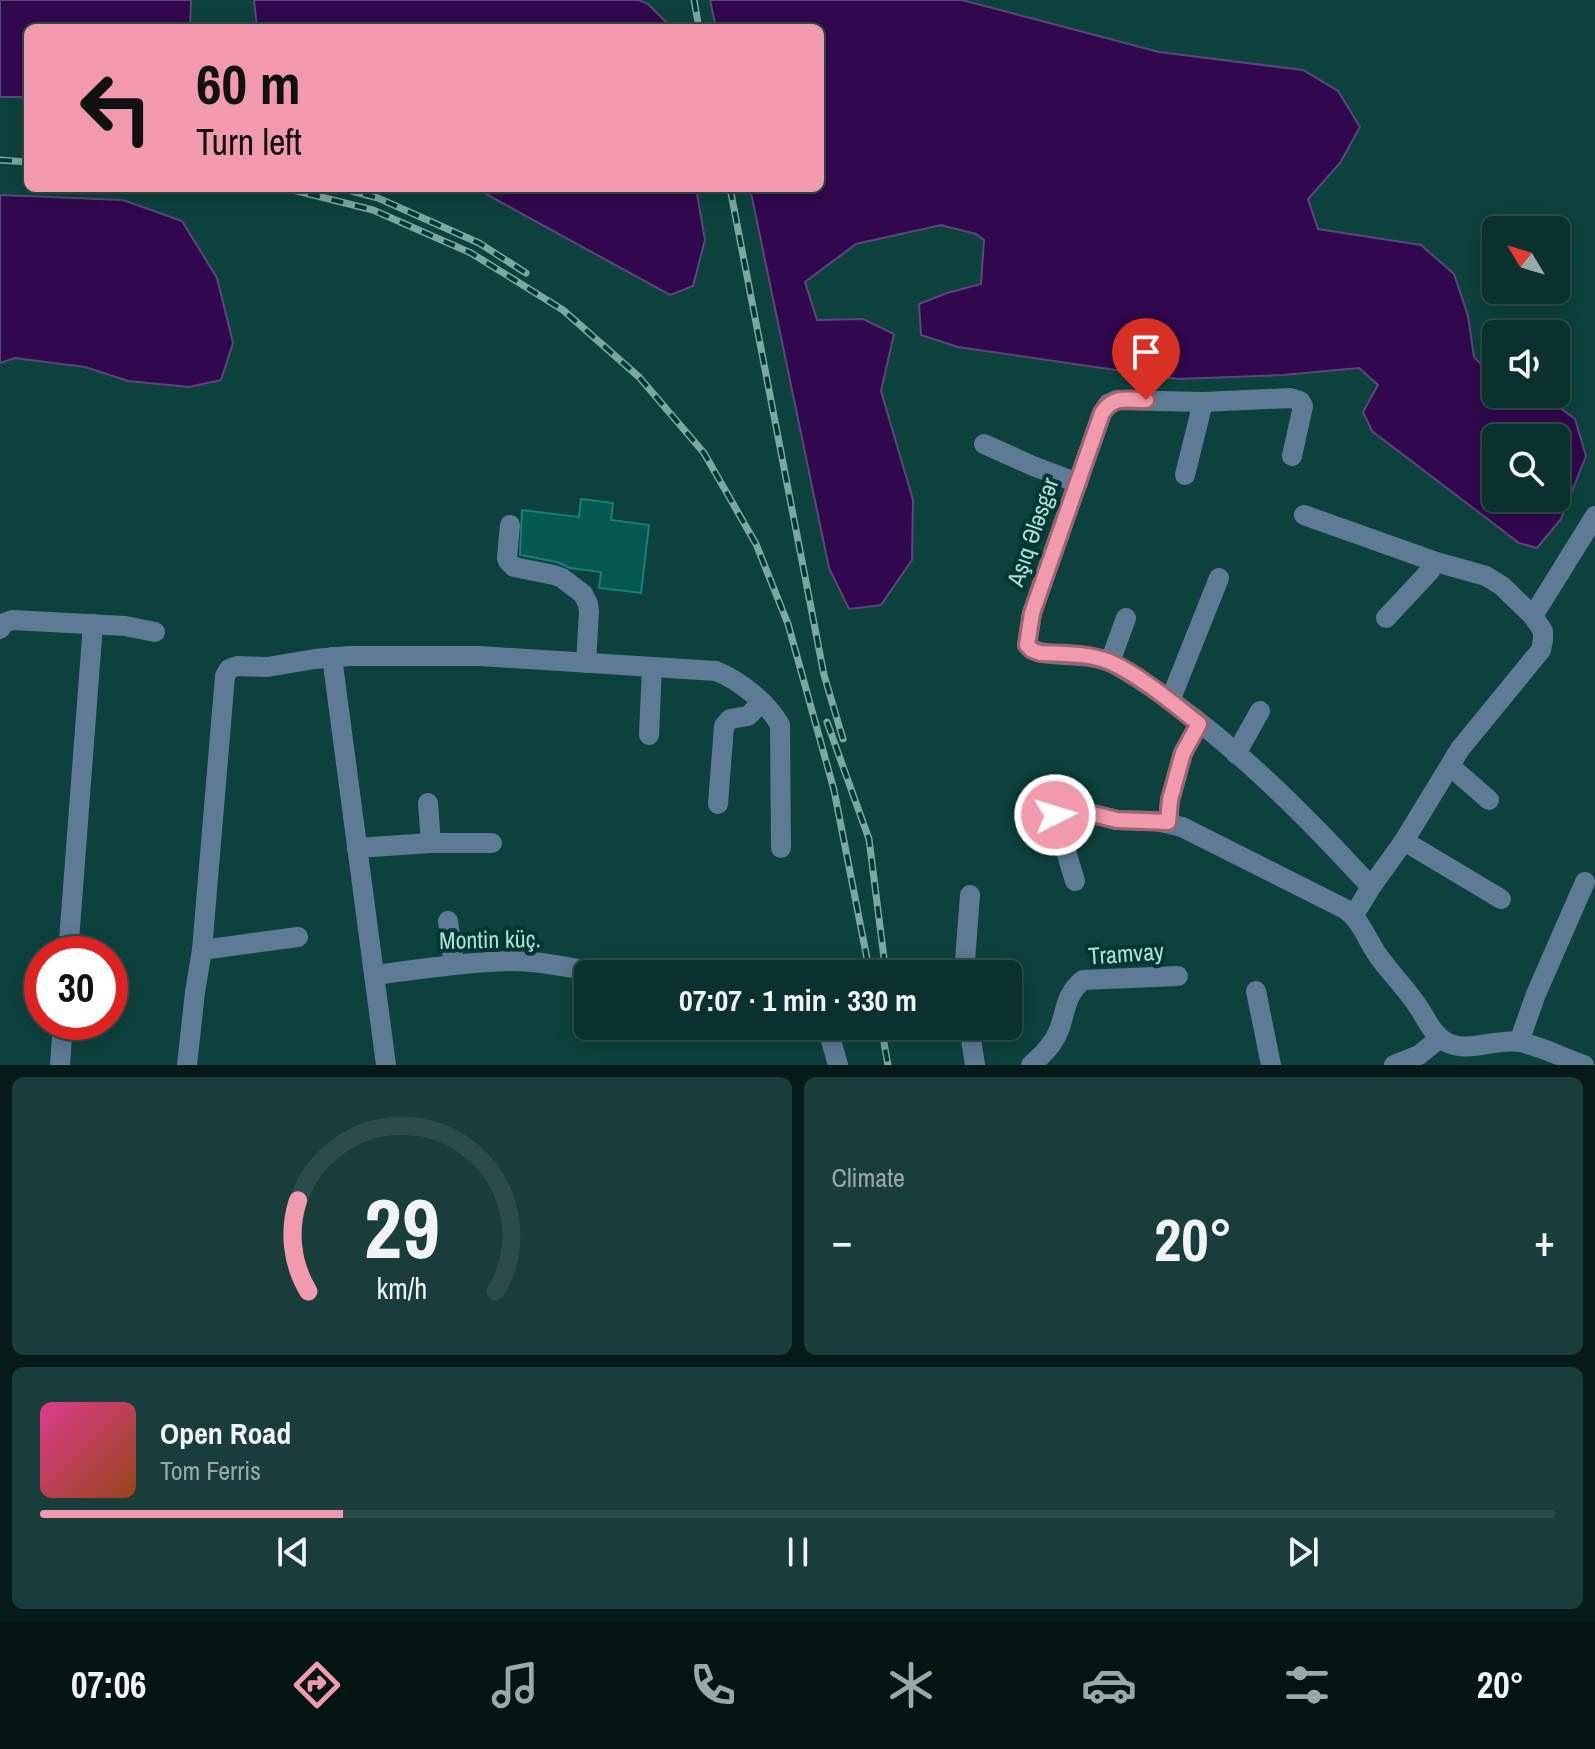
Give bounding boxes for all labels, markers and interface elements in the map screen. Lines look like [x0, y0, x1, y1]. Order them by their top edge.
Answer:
text: 60 m [196, 46, 301, 121]
icon: left [64, 56, 168, 160]
text: Turn left [196, 118, 302, 166]
north arrow [1482, 216, 1570, 304]
map controls [1482, 216, 1570, 512]
pin [1112, 318, 1180, 400]
button: sound [1482, 320, 1570, 408]
icon: arrive [1124, 330, 1168, 374]
button: search [1482, 424, 1570, 512]
street label: Aşıq Ələsgər [998, 473, 1066, 591]
position arrow [1013, 773, 1097, 857]
street label: Montin küç. [439, 922, 541, 956]
street label: Tramvay [1087, 934, 1165, 972]
speed limit sign: 30 [24, 936, 128, 1040]
text: 07:07 · 1 min · 330 m [679, 980, 917, 1020]
text: Climate [832, 1160, 905, 1195]
text: 29 [364, 1172, 440, 1284]
text: 20° [1154, 1199, 1233, 1280]
text: − [832, 1210, 853, 1270]
text: + [1534, 1210, 1555, 1270]
text: km/h [376, 1269, 427, 1308]
text: Open Road [160, 1413, 291, 1453]
text: Tom Ferris [160, 1453, 261, 1488]
icon: previous [271, 1530, 315, 1574]
icon: pause [776, 1530, 820, 1574]
icon: next [1281, 1530, 1325, 1574]
icon: directions [289, 1657, 345, 1713]
icon: music [487, 1657, 543, 1713]
icon: phone [685, 1657, 741, 1713]
icon: climate [883, 1657, 939, 1713]
icon: car [1081, 1657, 1137, 1713]
icon: filters [1279, 1657, 1335, 1713]
text: 07:06 [71, 1661, 147, 1709]
text: 20° [1477, 1661, 1524, 1709]

